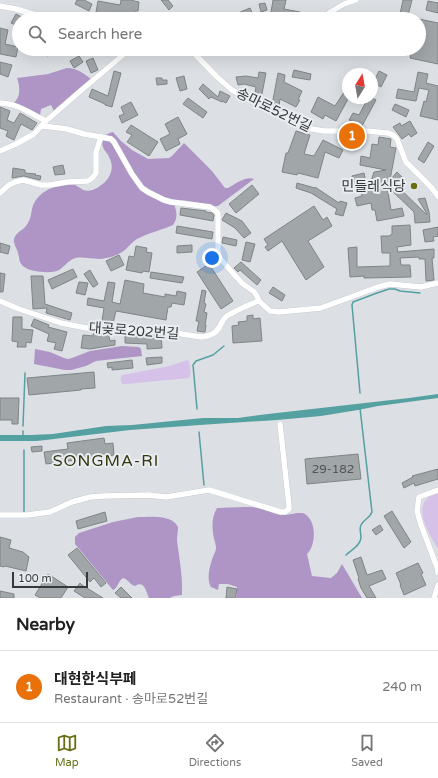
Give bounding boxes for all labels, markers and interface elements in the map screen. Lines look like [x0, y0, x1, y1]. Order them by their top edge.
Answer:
search box [12, 12, 426, 56]
icon: search [26, 23, 48, 45]
text: Search here [58, 25, 142, 43]
north arrow [342, 68, 378, 104]
street label: 송마로52번길 [233, 84, 315, 136]
pin: 1 [339, 121, 365, 151]
place label: 민들레식당 [342, 178, 406, 195]
marker: 민들레식당 [409, 181, 419, 191]
your location [202, 248, 222, 268]
street label: 대곶로202번길 [88, 319, 180, 343]
district label: SONGMA-RI [53, 451, 159, 471]
house number: 29-182 [312, 462, 354, 476]
scale bar [12, 570, 88, 589]
text: 100 m [18, 572, 52, 585]
text: Nearby [16, 614, 75, 635]
text: 대현한식부페 [54, 670, 137, 688]
text: 1 [25, 679, 33, 695]
text: 240 m [382, 679, 422, 695]
text: Restaurant · 송마로52번길 [54, 691, 208, 707]
tab: Map [55, 732, 79, 769]
tab: Directions [189, 732, 241, 769]
tab: Saved [351, 732, 383, 769]

